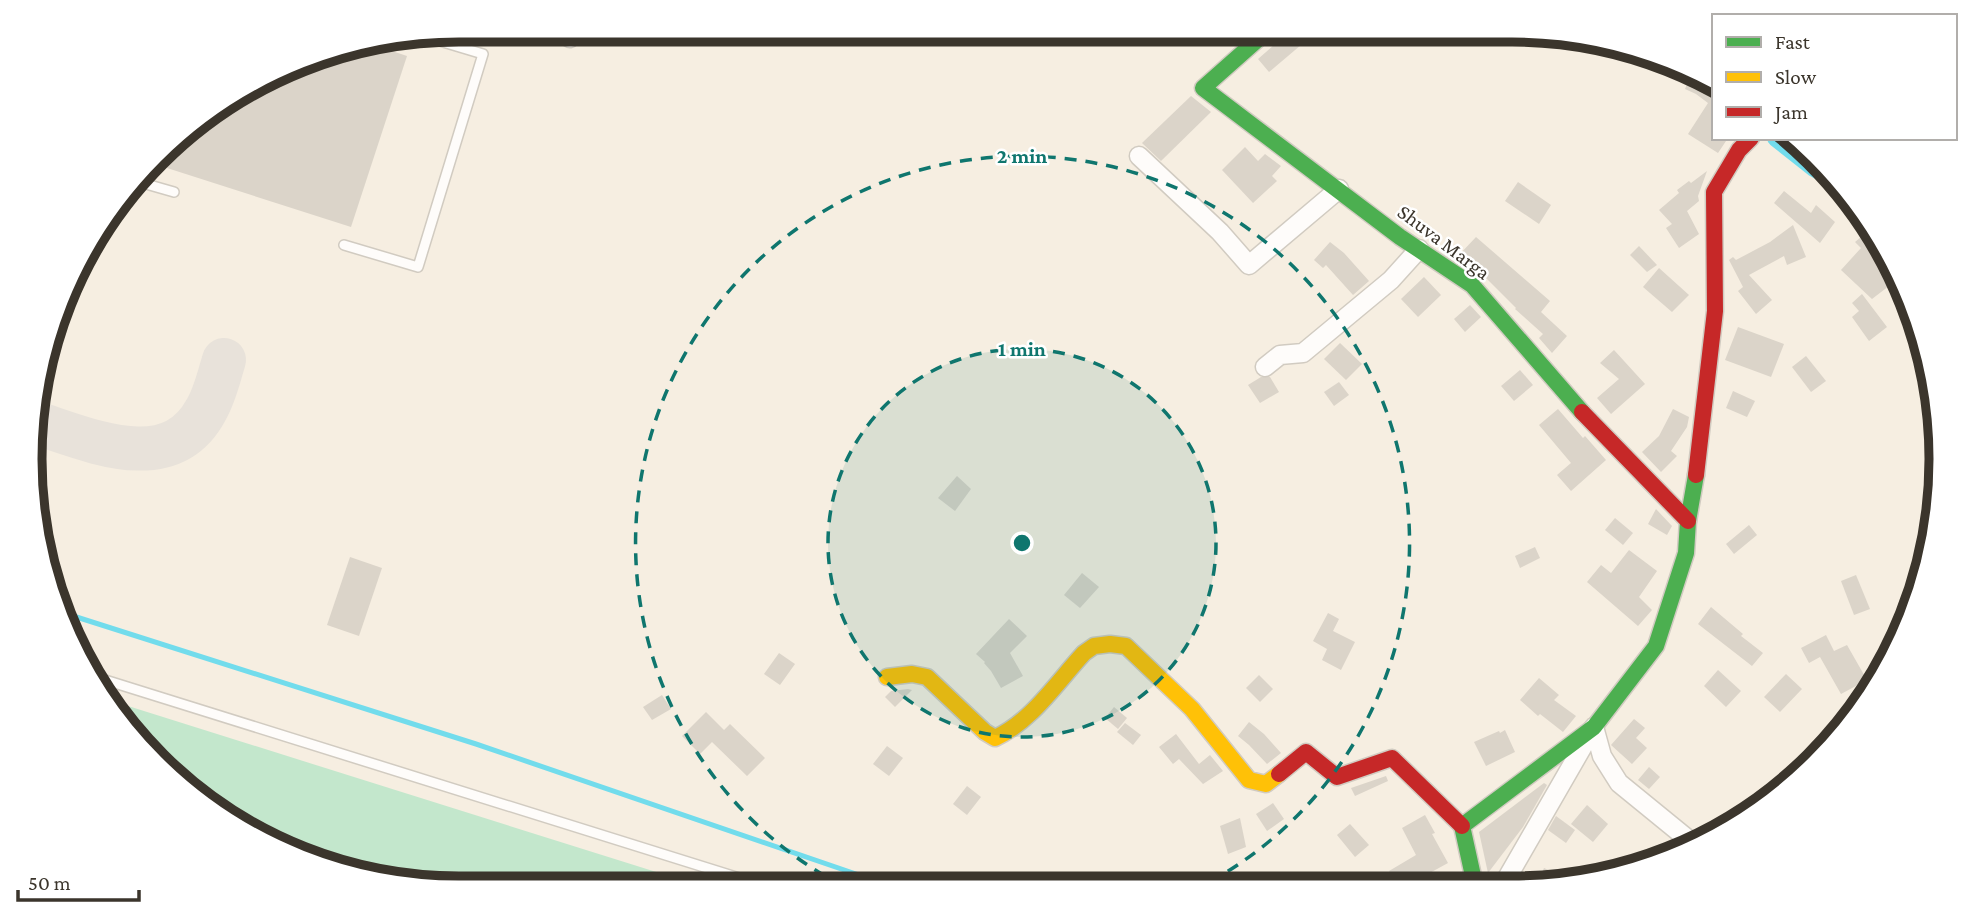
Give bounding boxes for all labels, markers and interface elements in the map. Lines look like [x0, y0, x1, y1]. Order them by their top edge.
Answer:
legend [1712, 14, 1957, 140]
text: Fast [1775, 30, 1811, 54]
text: Slow [1775, 65, 1817, 89]
text: Jam [1773, 100, 1808, 124]
text: 2 min [997, 144, 1047, 168]
street label: Shuva Marga [1393, 199, 1495, 285]
text: 1 min [998, 337, 1046, 361]
centre of rings [1010, 531, 1034, 555]
scale bar [18, 858, 138, 902]
text: 50 m [28, 871, 71, 895]

